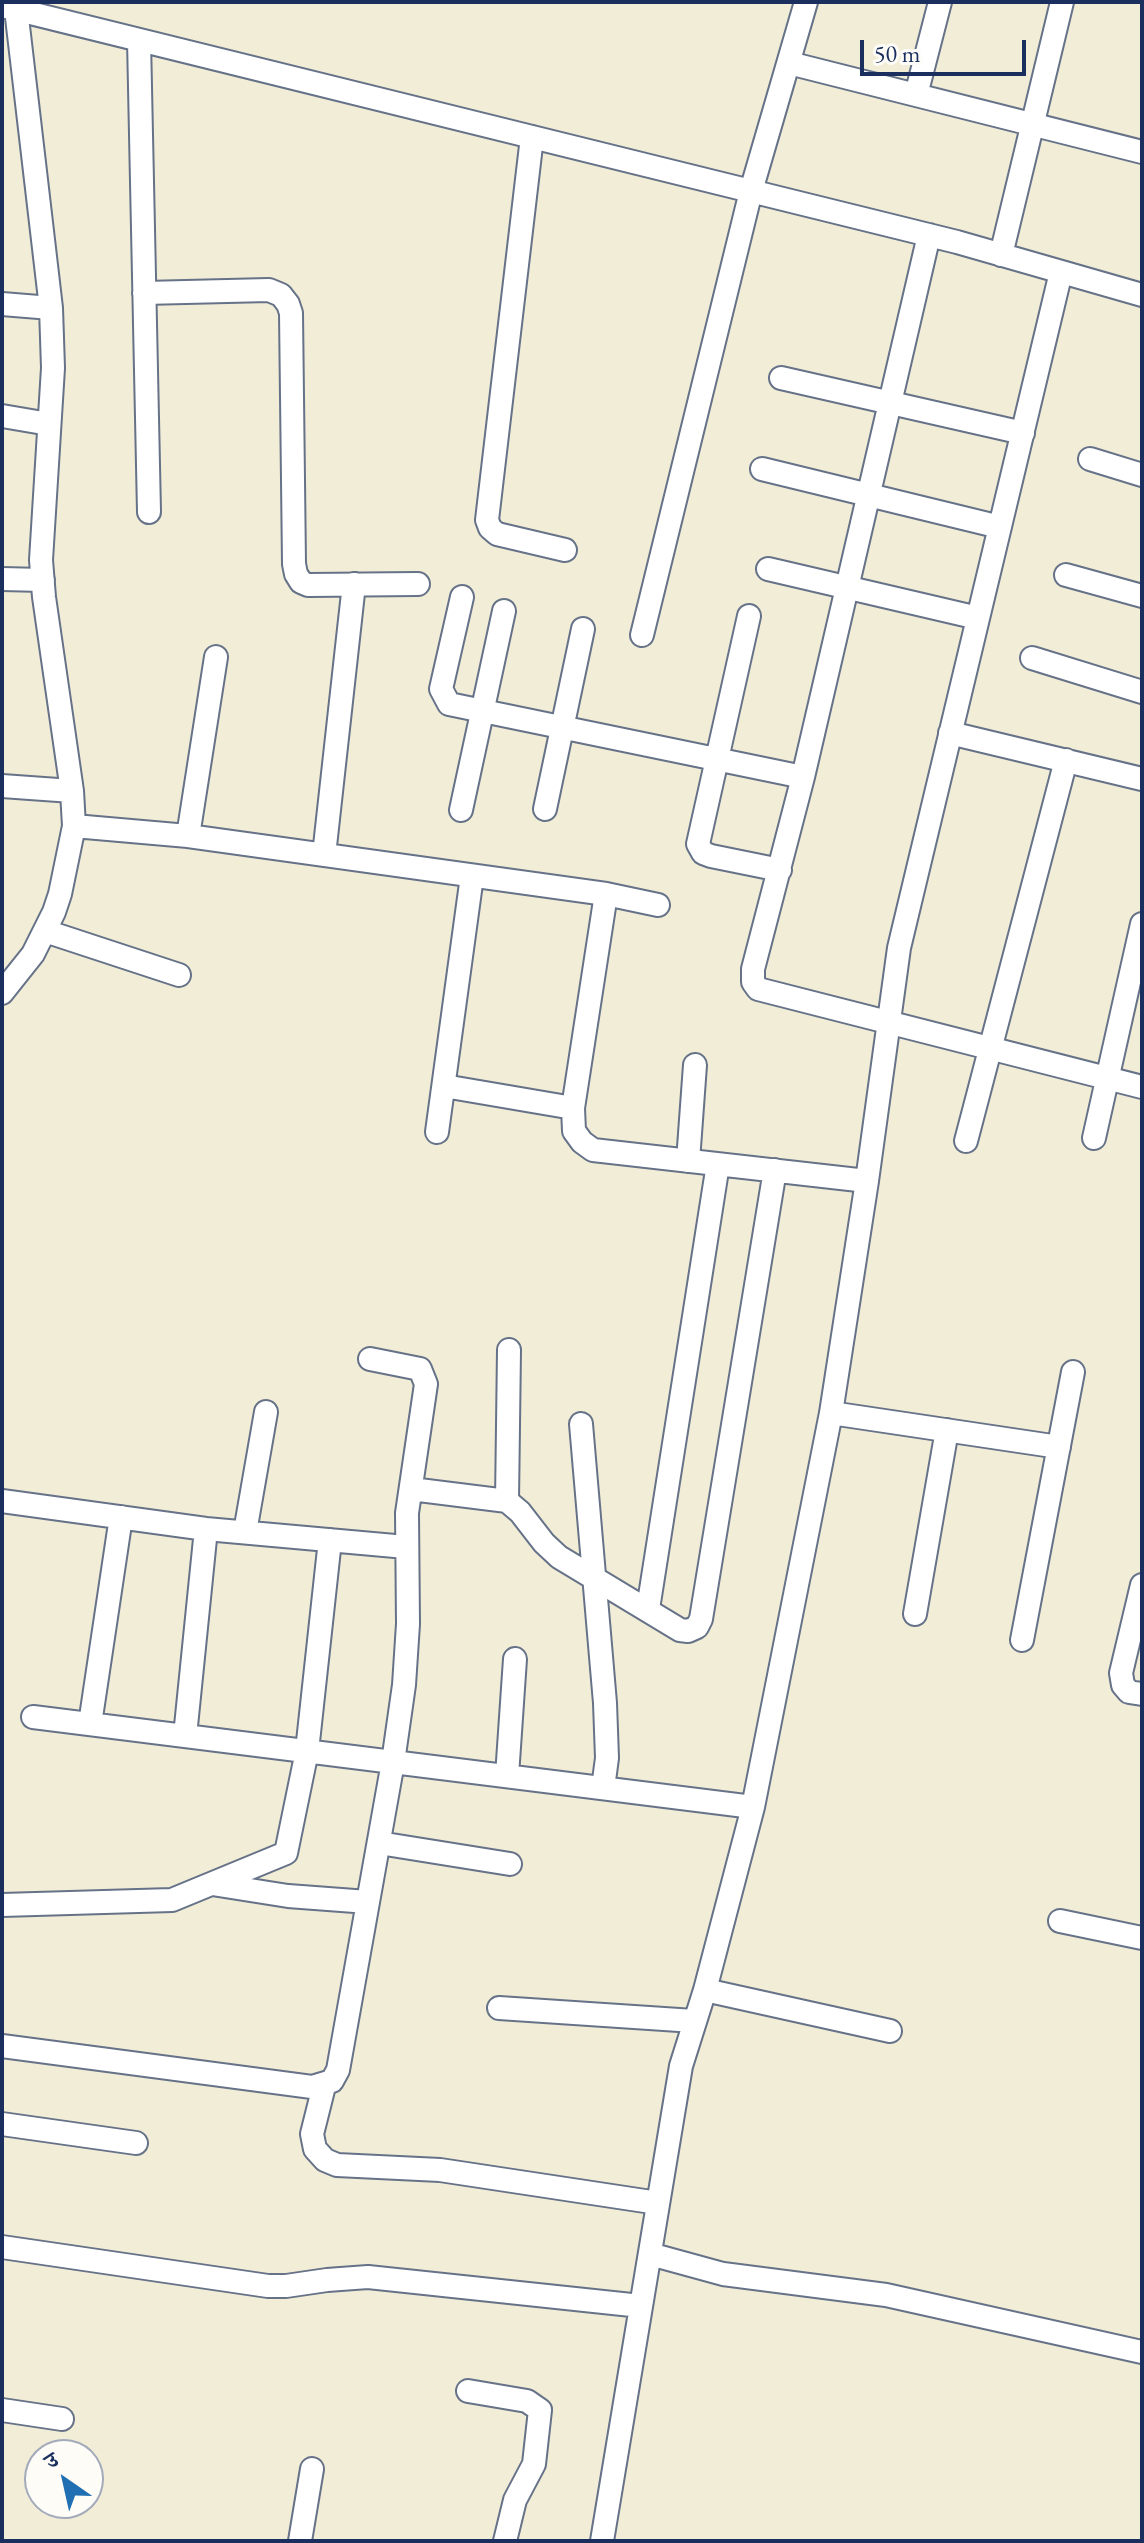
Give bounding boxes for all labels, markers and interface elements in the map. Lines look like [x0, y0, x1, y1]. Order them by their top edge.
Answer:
scale bar [864, 24, 1030, 74]
text: 50 m [874, 38, 921, 69]
north arrow [24, 2439, 104, 2519]
text: उ [39, 2445, 64, 2476]

